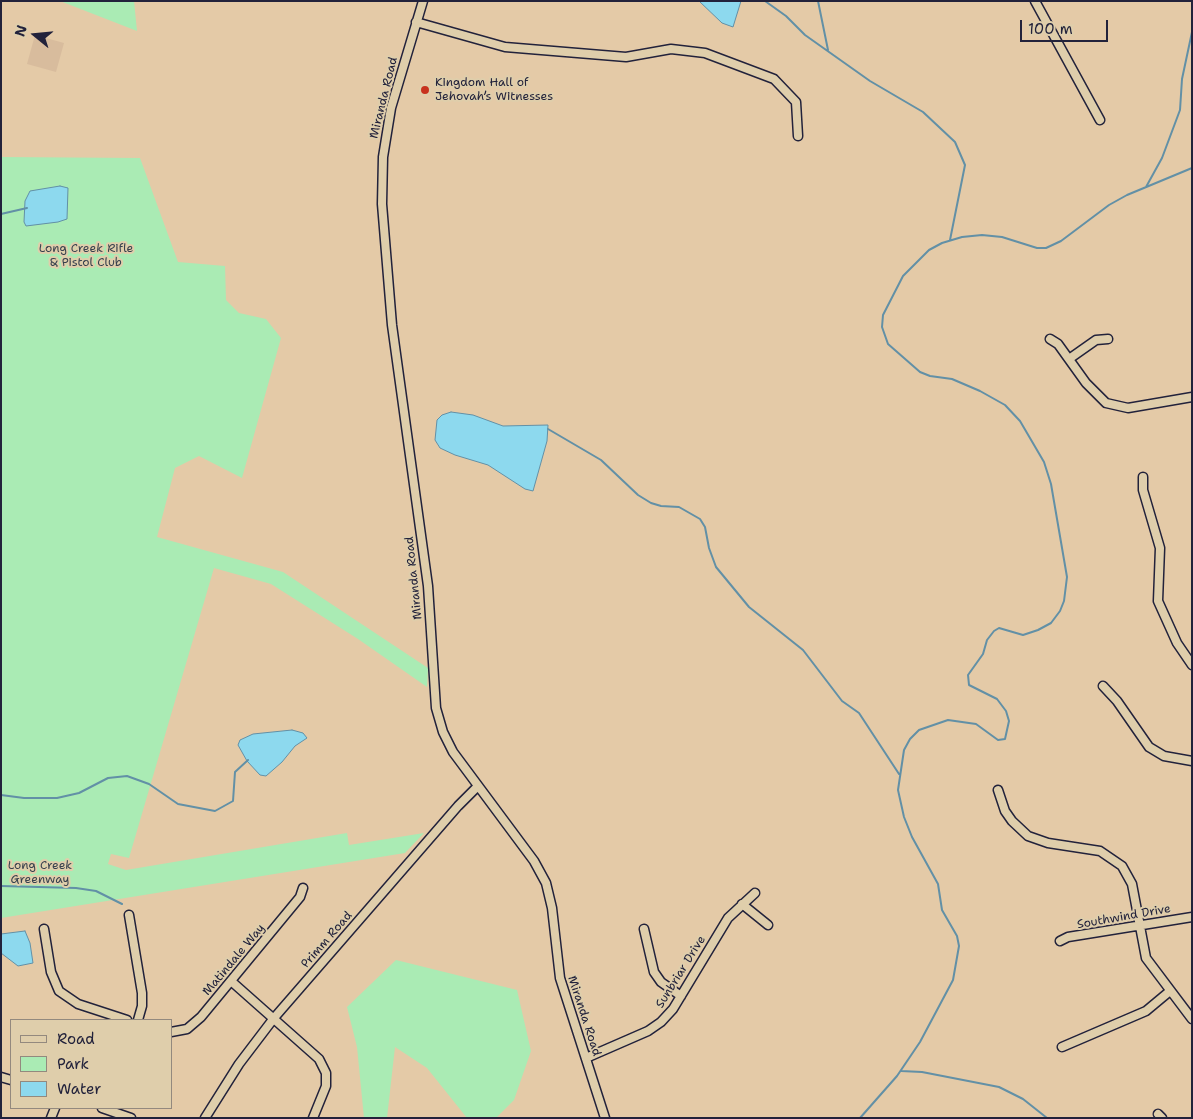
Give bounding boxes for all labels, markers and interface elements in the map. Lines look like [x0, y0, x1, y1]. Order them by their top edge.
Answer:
north arrow [10, 10, 60, 60]
scale bar [1023, 10, 1110, 42]
text: 100 m [1028, 19, 1073, 39]
text: N [10, 23, 31, 39]
street label: Miranda Road [367, 56, 401, 140]
place label: Kingdom Hall of Jehovah’s Witnesses [435, 76, 553, 104]
marker: Kingdom Hall of Jehovah’s Witnesses [419, 84, 431, 96]
park label: Long Creek Rifle & Pistol Club [39, 242, 133, 270]
street label: Miranda Road [402, 536, 426, 620]
park label: Long Creek Greenway [8, 859, 72, 887]
street label: Southwind Drive [1076, 902, 1172, 932]
street label: Primm Road [299, 909, 355, 971]
street label: Matindale Way [200, 921, 268, 999]
street label: Sunbriar Drive [653, 933, 709, 1011]
street label: Miranda Road [564, 974, 604, 1058]
legend [10, 1019, 172, 1109]
text: Road [57, 1029, 95, 1049]
text: Park [57, 1054, 89, 1074]
text: Water [57, 1079, 101, 1099]

